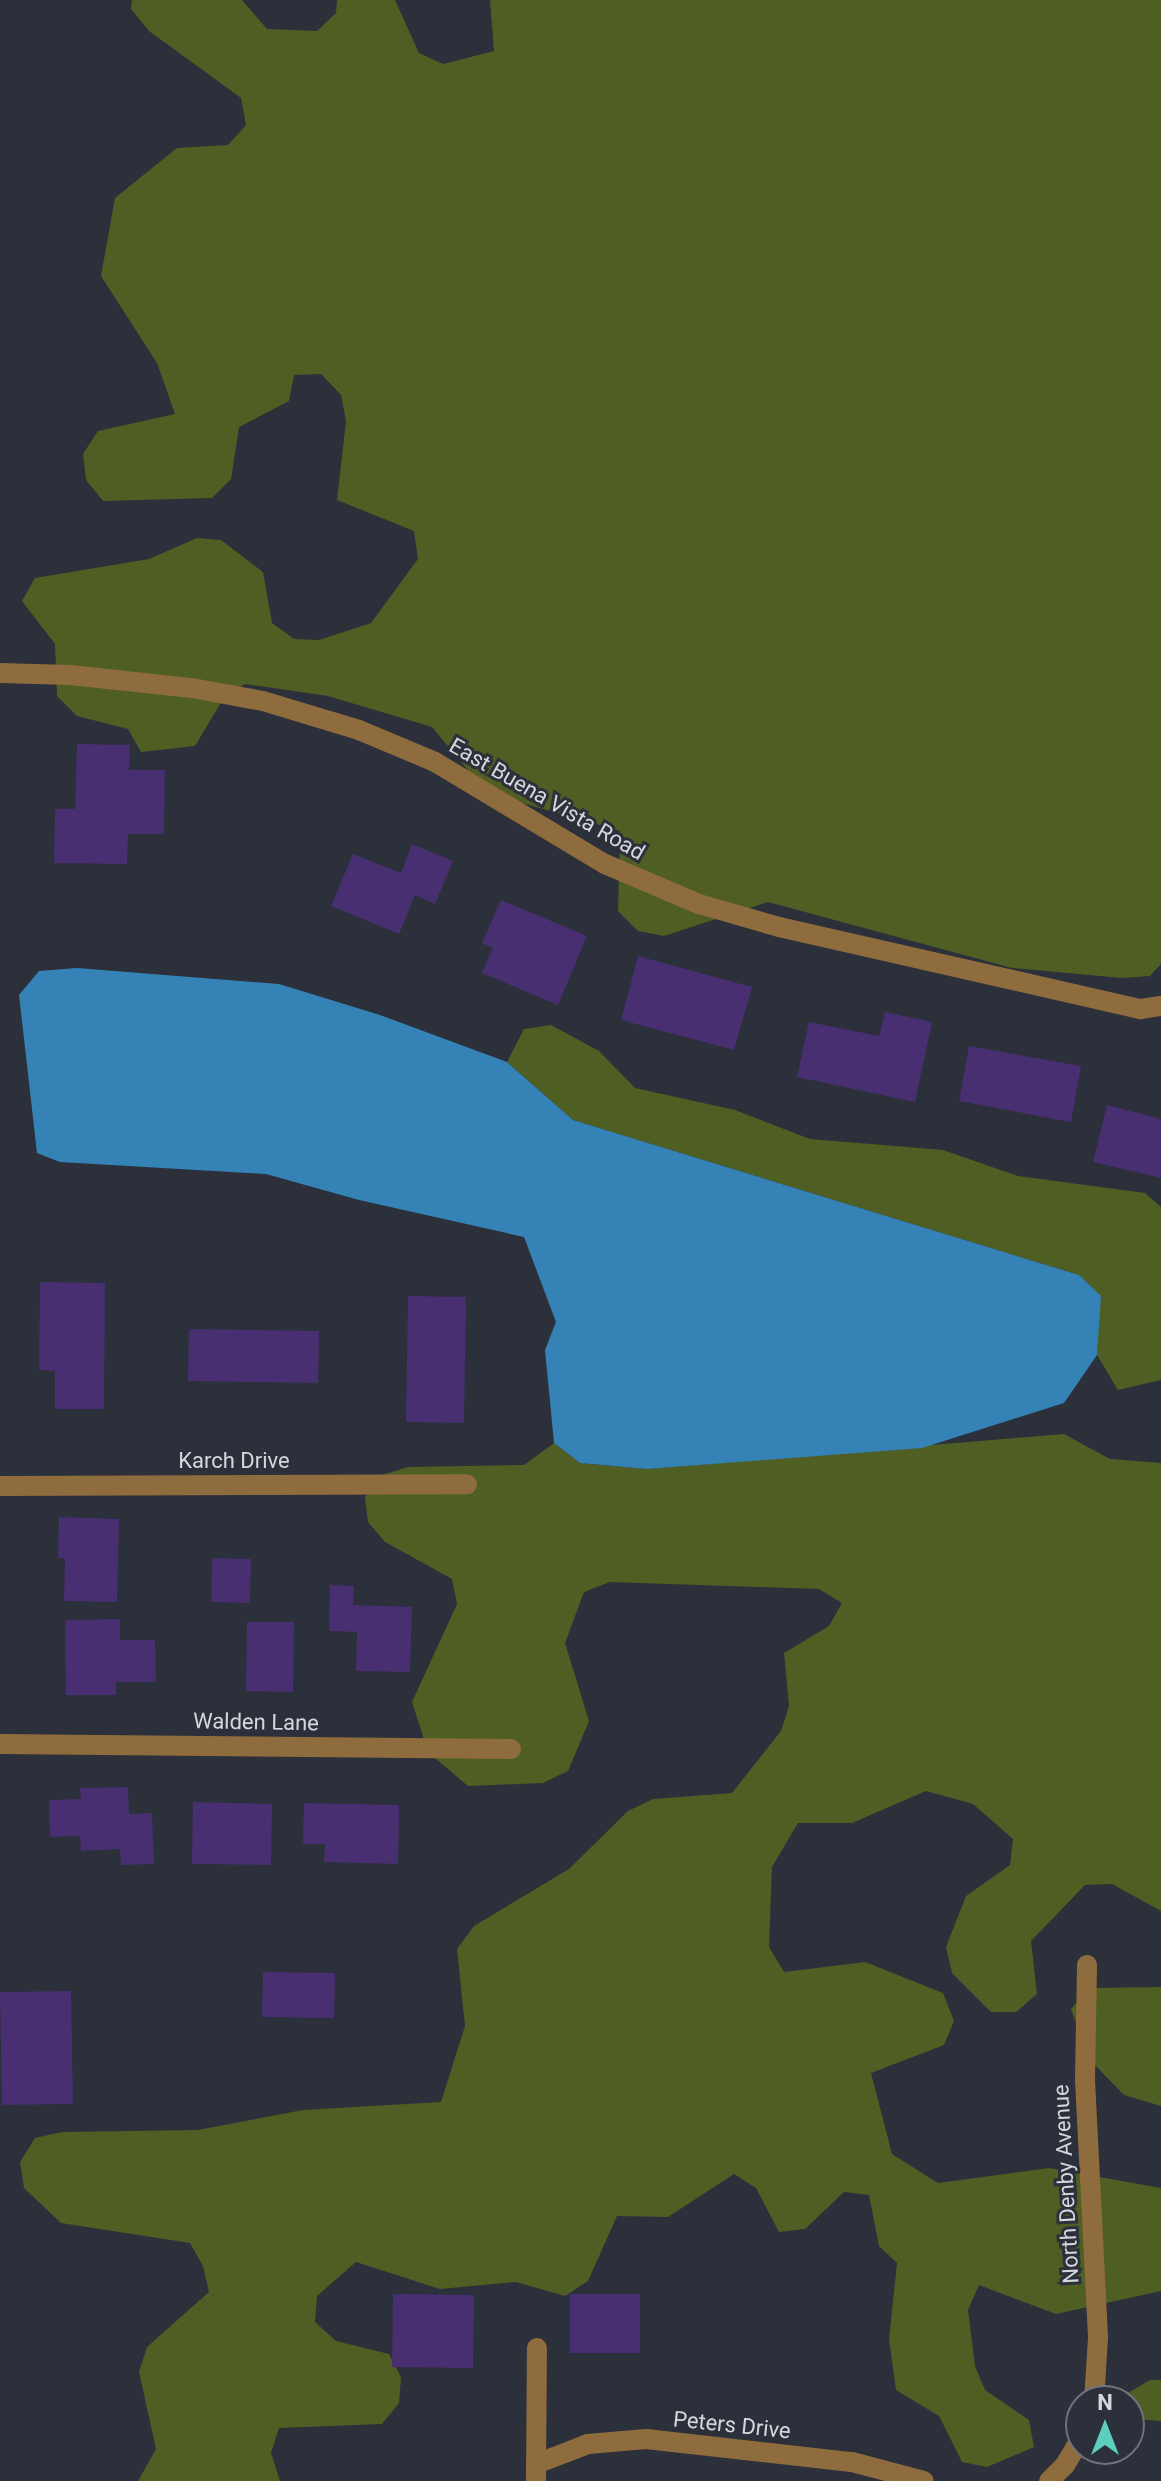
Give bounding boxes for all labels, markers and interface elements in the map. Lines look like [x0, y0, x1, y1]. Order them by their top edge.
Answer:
street label: East Buena Vista Road [445, 732, 649, 866]
street label: Karch Drive [178, 1448, 290, 1474]
street label: Walden Lane [193, 1708, 319, 1736]
street label: North Denby Avenue [1048, 2084, 1084, 2284]
north arrow [1065, 2385, 1145, 2465]
text: N [1097, 2390, 1113, 2415]
street label: Peters Drive [672, 2406, 792, 2444]

